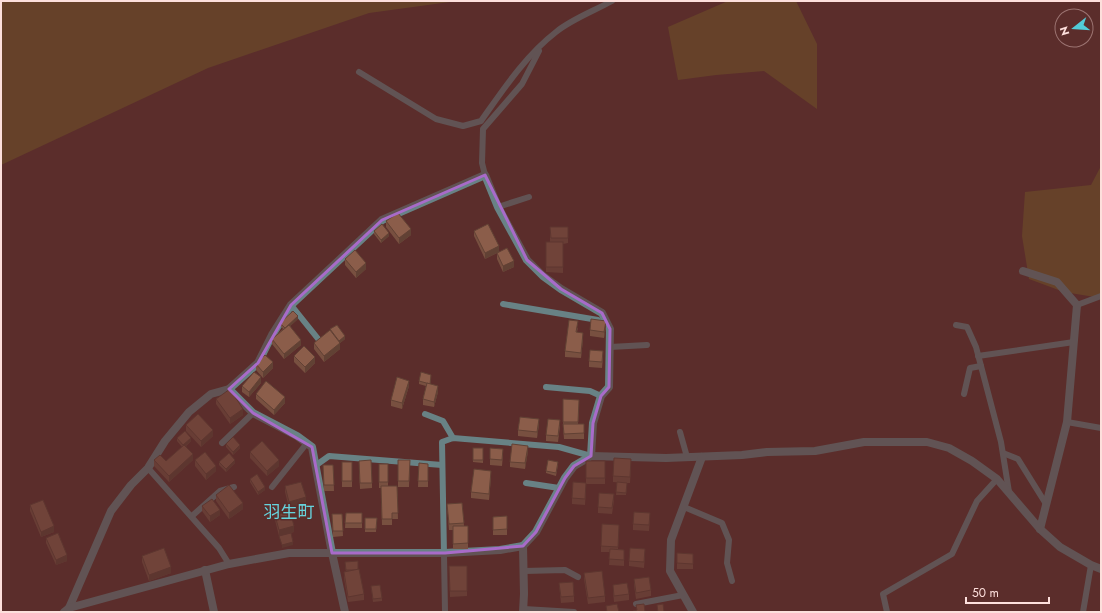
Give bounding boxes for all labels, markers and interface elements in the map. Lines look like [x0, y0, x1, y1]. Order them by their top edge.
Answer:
north arrow [1054, 8, 1094, 48]
text: N [1056, 24, 1073, 37]
district label: 羽生町 [264, 500, 315, 524]
scale bar [966, 579, 1049, 605]
text: 50 m [972, 584, 999, 602]

